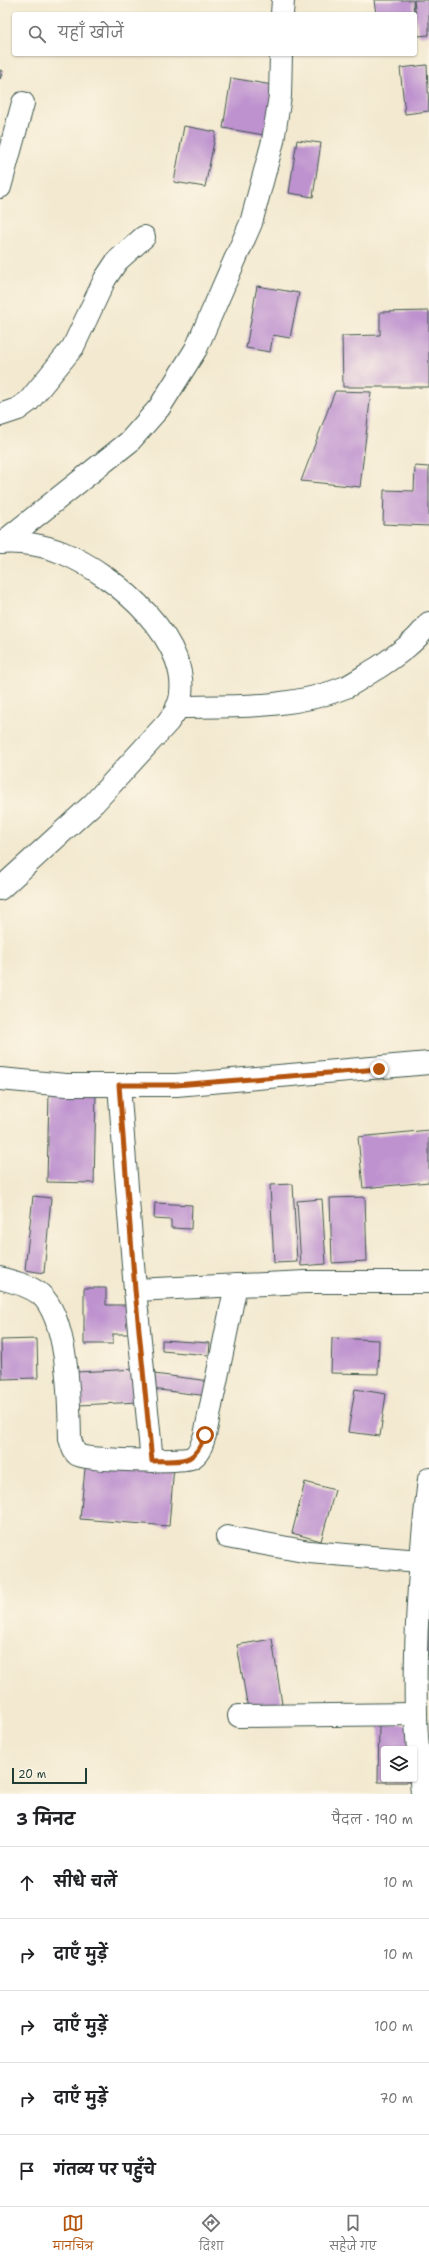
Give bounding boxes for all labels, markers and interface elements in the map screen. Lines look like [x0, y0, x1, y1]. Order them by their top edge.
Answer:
search box [12, 12, 417, 56]
icon: search [26, 23, 48, 45]
text: यहाँ खोजें [58, 23, 124, 43]
route end [370, 1060, 388, 1078]
route start [196, 1426, 214, 1444]
map controls [381, 1746, 417, 1782]
button: layers [381, 1746, 417, 1782]
scale bar [12, 1766, 87, 1785]
text: 20 m [18, 1767, 46, 1782]
text: 3 मिनट [16, 1808, 75, 1830]
text: पैदल · 190 m [332, 1811, 413, 1828]
icon: ahead [16, 1872, 38, 1894]
text: सीधे चलें [54, 1872, 117, 1892]
text: 10 m [383, 1874, 413, 1891]
icon: right [16, 1944, 38, 1966]
text: दाएँ मुड़ें [54, 1944, 108, 1964]
text: 10 m [383, 1946, 413, 1963]
icon: right [16, 2016, 38, 2038]
text: दाएँ मुड़ें [54, 2016, 108, 2036]
text: 100 m [374, 2018, 413, 2035]
icon: right [16, 2088, 38, 2110]
text: दाएँ मुड़ें [54, 2088, 108, 2108]
text: 70 m [379, 2090, 413, 2107]
icon: arrive [16, 2160, 38, 2182]
text: गंतव्य पर पहुँचे [54, 2160, 156, 2180]
tab: मानचित्र [53, 2212, 93, 2258]
tab: दिशा [199, 2212, 224, 2258]
tab: सहेजे गए [330, 2212, 376, 2258]

